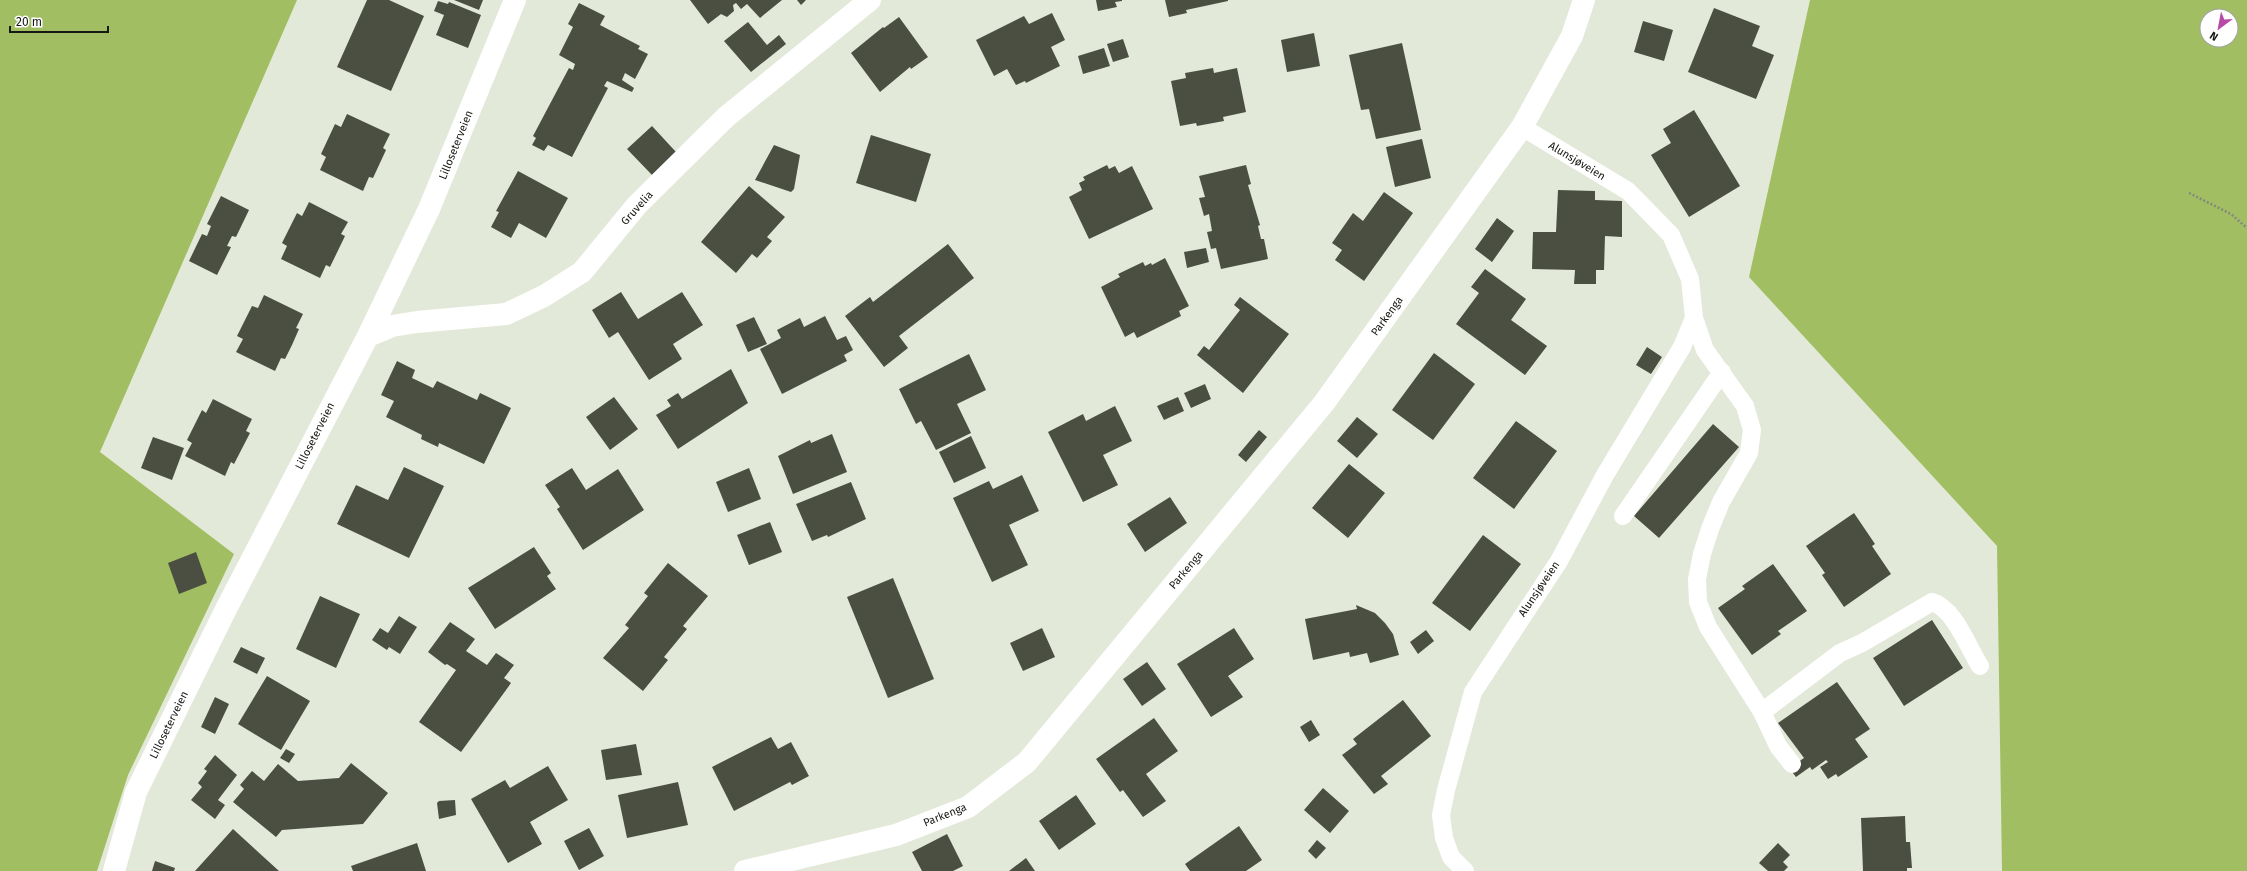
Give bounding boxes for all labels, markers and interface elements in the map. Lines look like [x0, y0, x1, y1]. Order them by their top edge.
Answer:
scale bar [10, 8, 108, 34]
north arrow [2199, 8, 2239, 48]
text: 20 m [16, 15, 42, 29]
text: N [2207, 29, 2221, 44]
street label: Lilloseterveien [436, 108, 476, 182]
street label: Alunsjøveien [1546, 139, 1608, 183]
street label: Gruvelia [618, 188, 656, 228]
street label: Parkenga [1368, 294, 1406, 338]
street label: Lilloseterveien [293, 400, 337, 472]
street label: Parkenga [1166, 548, 1206, 592]
street label: Alunsjøveien [1516, 559, 1562, 619]
street label: Lilloseterveien [147, 689, 191, 761]
street label: Parkenga [921, 800, 969, 830]

